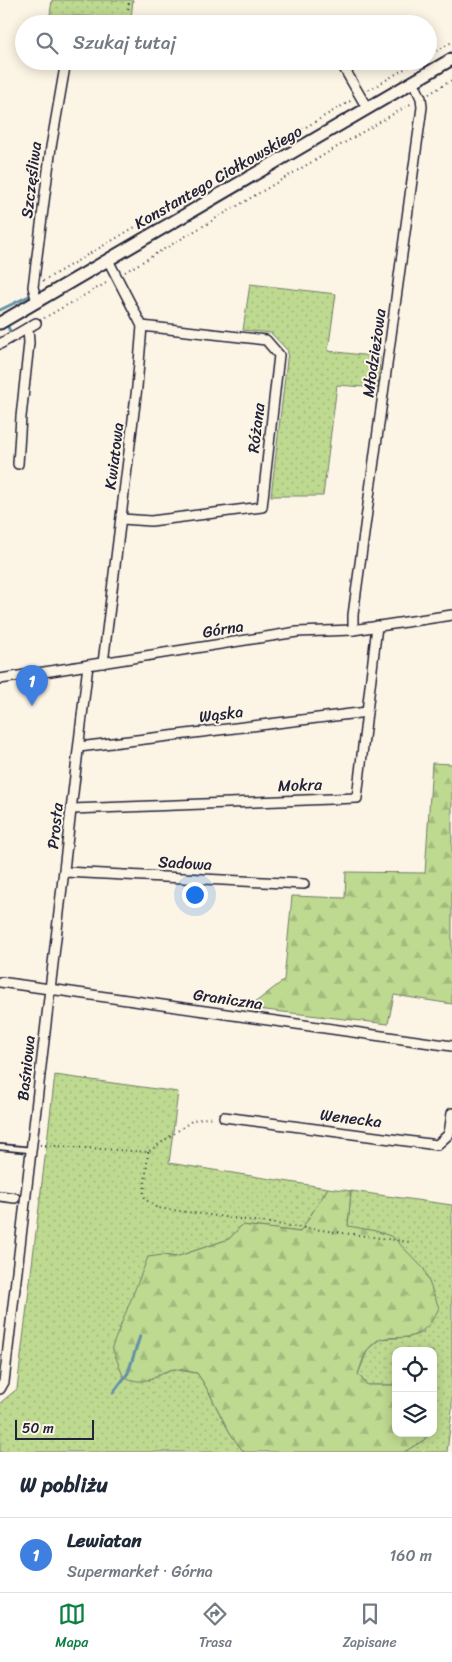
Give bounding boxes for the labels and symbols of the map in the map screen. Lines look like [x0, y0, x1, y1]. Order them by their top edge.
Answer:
street label: Konstantego Ciołkowskiego [128, 117, 308, 237]
street label: Szczęśliwa [12, 139, 50, 220]
street label: Młodzieżowa [353, 306, 395, 399]
street label: Różana [239, 400, 274, 455]
street label: Kwiatowa [96, 421, 132, 491]
street label: Górna [200, 611, 246, 647]
pin: 1 [16, 665, 48, 706]
street label: Wąska [197, 697, 245, 731]
street label: Mokra [277, 770, 324, 800]
street label: Prosta [38, 801, 72, 851]
street label: Sadowa [157, 847, 213, 879]
your location [182, 882, 208, 908]
street label: Graniczna [191, 980, 265, 1018]
street label: Baśniowa [8, 1034, 44, 1102]
street label: Wenecka [319, 1100, 383, 1136]
scale bar [15, 1417, 94, 1440]

